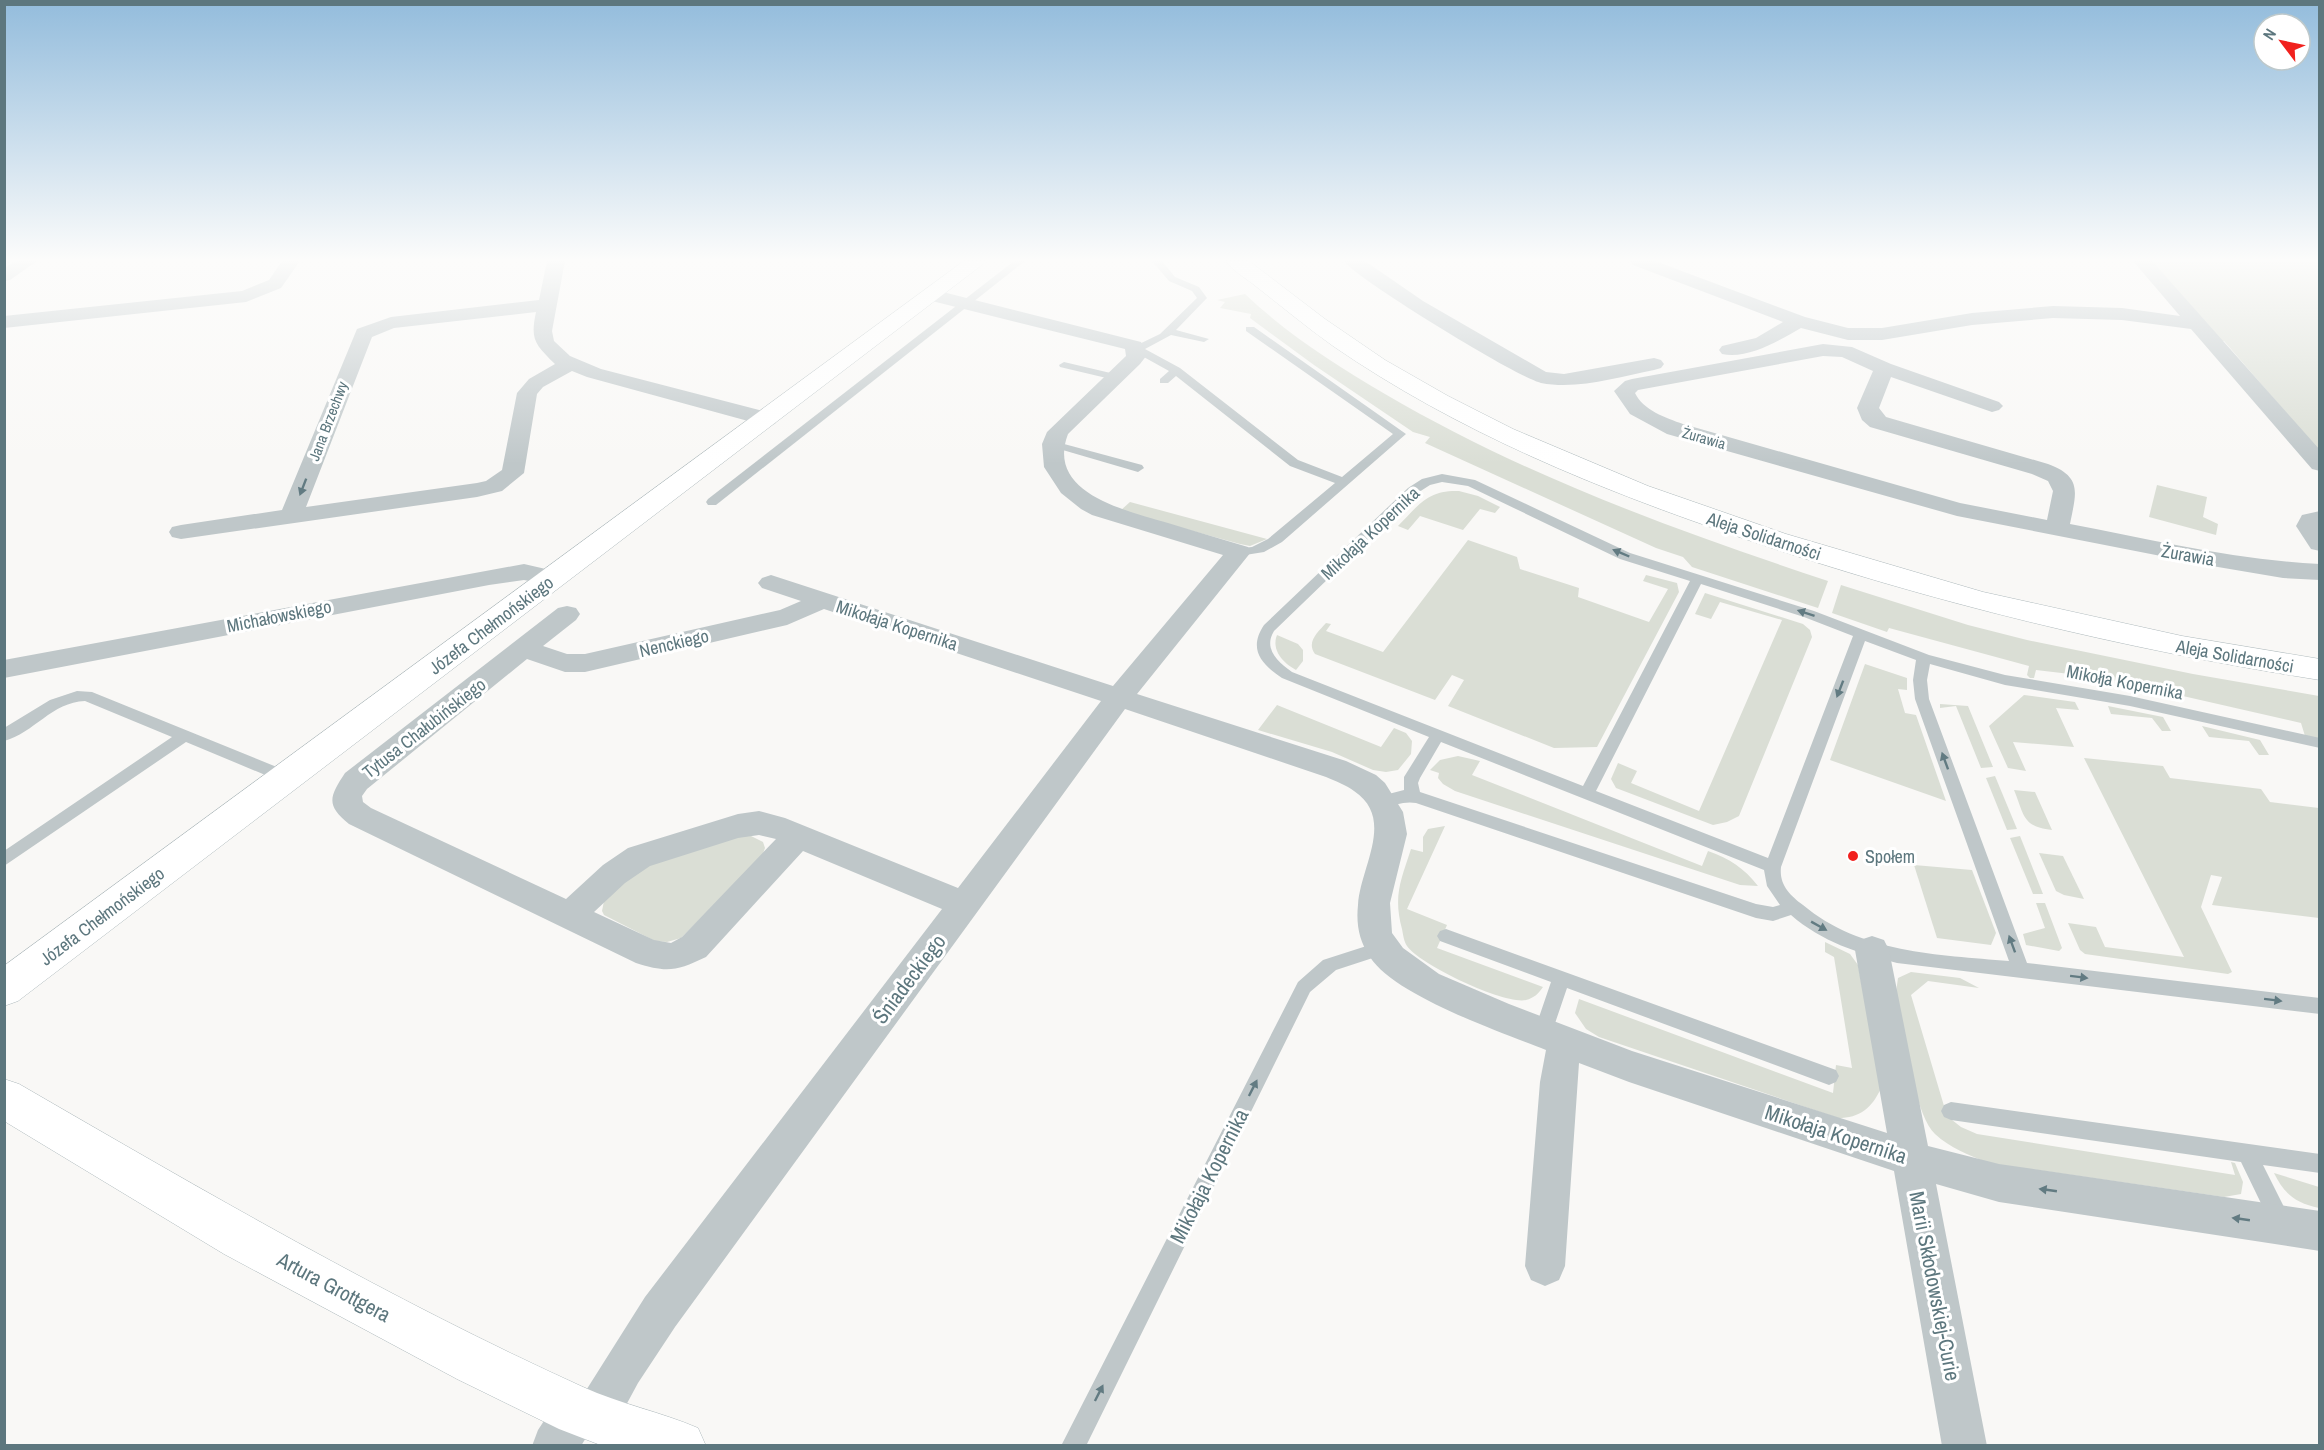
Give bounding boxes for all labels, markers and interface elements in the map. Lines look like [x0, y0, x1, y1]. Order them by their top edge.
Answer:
north arrow [2252, 12, 2312, 72]
text: N [2257, 24, 2281, 44]
street label: Jana Brzechwy [303, 378, 353, 464]
street label: Żurawia [1680, 422, 1728, 454]
one-way arrow [297, 478, 307, 496]
street label: Mikołaja Kopernika [1315, 481, 1425, 585]
street label: Aleja Solidarności [1703, 505, 1824, 566]
street label: Żurawia [2160, 538, 2216, 572]
one-way arrow [1612, 548, 1630, 557]
street label: Józefa Chełmońskiego [424, 570, 558, 680]
street label: Michałowskiego [225, 594, 333, 638]
street label: Mikołaja Kopernika [833, 594, 961, 656]
one-way arrow [1797, 608, 1815, 617]
street label: Nenckiego [637, 623, 711, 663]
street label: Aleja Solidarności [2173, 633, 2296, 679]
street label: Mikołja Kopernika [2065, 658, 2185, 706]
street label: Tytusa Chałubińskiego [357, 672, 491, 784]
one-way arrow [1834, 680, 1844, 698]
one-way arrow [1939, 752, 1949, 770]
place label: Społem [1865, 844, 1915, 869]
marker: Społem [1846, 849, 1860, 863]
street label: Józefa Chełmońskiego [35, 861, 169, 971]
one-way arrow [1811, 920, 1827, 931]
street label: Śniadeckiego [866, 928, 952, 1030]
one-way arrow [2007, 935, 2016, 953]
one-way arrow [2070, 972, 2089, 982]
one-way arrow [2264, 995, 2283, 1005]
one-way arrow [1248, 1079, 1258, 1096]
street label: Mikołaja Kopernika [1761, 1097, 1911, 1171]
street label: Mikołaja Kopernika [1163, 1103, 1256, 1248]
one-way arrow [2038, 1186, 2057, 1195]
street label: Marii Skłodowskiej-Curie [1902, 1189, 1968, 1383]
one-way arrow [2231, 1214, 2250, 1223]
street label: Artura Grottgera [271, 1245, 396, 1329]
one-way arrow [1095, 1385, 1104, 1402]

